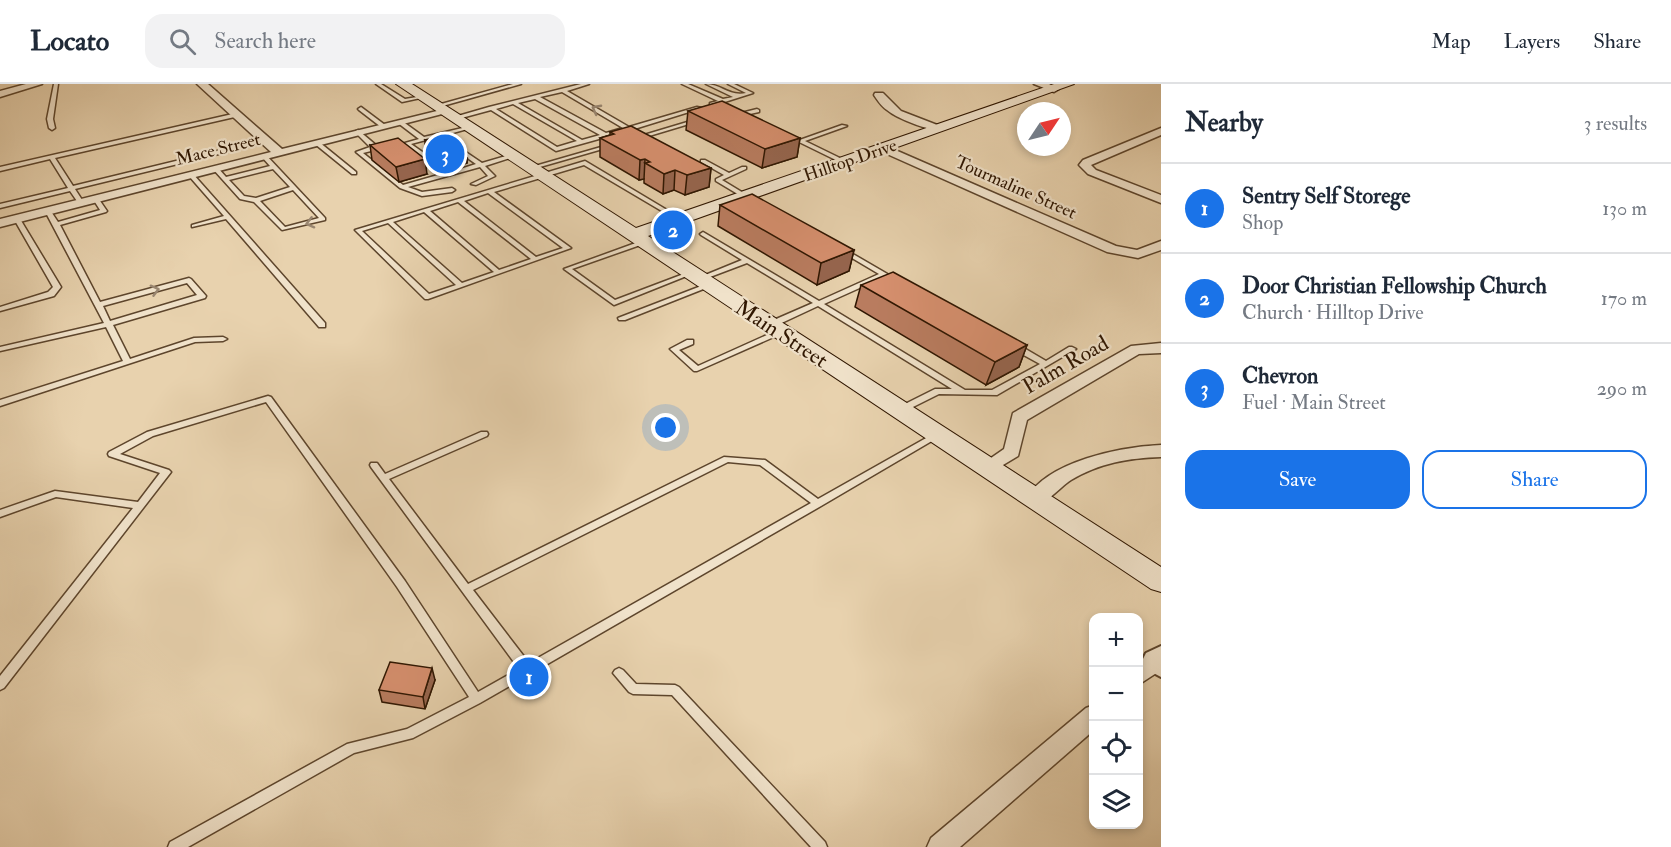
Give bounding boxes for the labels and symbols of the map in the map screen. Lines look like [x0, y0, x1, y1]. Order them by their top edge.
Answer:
north arrow [1017, 102, 1071, 156]
one-way arrow [592, 105, 603, 116]
street label: Mace Street [173, 128, 263, 171]
pin: 3 [426, 132, 464, 176]
street label: Hilltop Drive [800, 134, 900, 187]
street label: Tourmaline Street [952, 150, 1080, 225]
pin: 2 [654, 208, 692, 252]
one-way arrow [305, 215, 315, 228]
one-way arrow [150, 284, 160, 297]
street label: Main Street [730, 293, 833, 374]
street label: Palm Road [1017, 329, 1114, 401]
your location [651, 413, 680, 442]
pin: 1 [510, 654, 548, 700]

